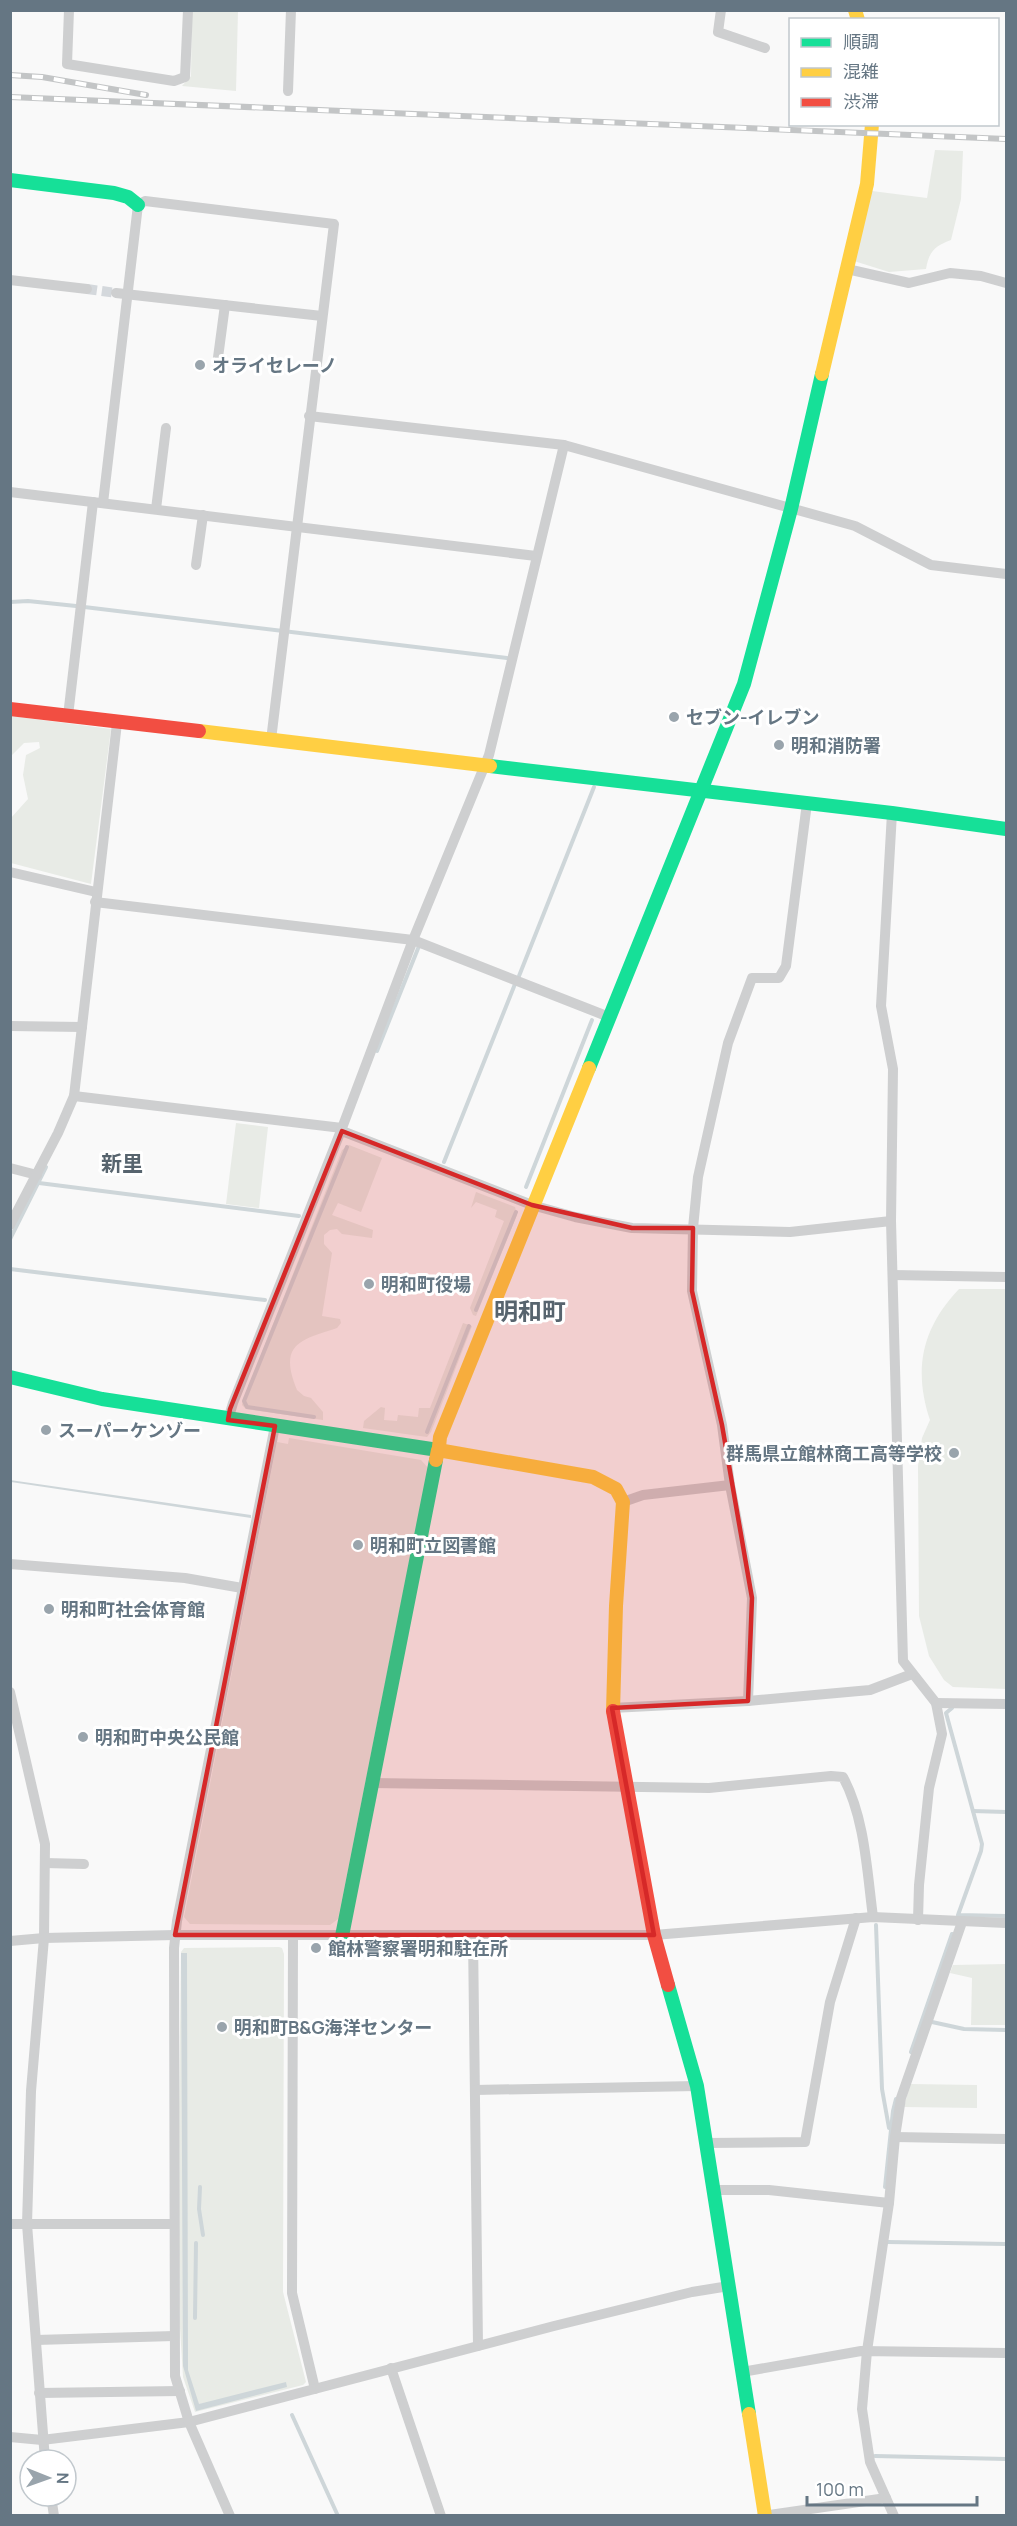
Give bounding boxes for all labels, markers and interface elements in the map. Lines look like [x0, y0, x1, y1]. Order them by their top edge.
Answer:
legend [789, 18, 999, 126]
text: 順調 [843, 29, 879, 53]
text: 混雑 [843, 59, 879, 83]
text: 渋滞 [843, 89, 879, 113]
place label: オライセレーノ [212, 353, 337, 377]
marker: オライセレーノ [193, 358, 207, 372]
place label: セブン-イレブン [686, 705, 820, 729]
marker: セブン-イレブン [667, 710, 681, 724]
place label: 明和消防署 [791, 733, 881, 757]
marker: 明和消防署 [772, 738, 786, 752]
district label: 新里 [101, 1149, 143, 1177]
place label: 明和町役場 [381, 1272, 471, 1296]
marker: 明和町役場 [362, 1277, 376, 1291]
district label: 明和町 [494, 1294, 566, 1327]
place label: スーパーケンゾー [58, 1418, 201, 1442]
marker: スーパーケンゾー [39, 1423, 53, 1437]
place label: 群馬県立館林商工高等学校 [726, 1441, 942, 1465]
marker: 群馬県立館林商工高等学校 [947, 1446, 961, 1460]
place label: 明和町立図書館 [370, 1533, 496, 1557]
marker: 明和町立図書館 [351, 1538, 365, 1552]
place label: 明和町社会体育館 [61, 1597, 205, 1621]
marker: 明和町社会体育館 [42, 1602, 56, 1616]
place label: 明和町中央公民館 [95, 1725, 239, 1749]
marker: 明和町中央公民館 [76, 1730, 90, 1744]
place label: 館林警察署明和駐在所 [328, 1936, 508, 1960]
marker: 館林警察署明和駐在所 [309, 1941, 323, 1955]
place label: 明和町B&G海洋センター [234, 2015, 433, 2039]
marker: 明和町B&G海洋センター [215, 2020, 229, 2034]
north arrow [18, 2448, 78, 2508]
scale bar [807, 2469, 976, 2507]
text: N [52, 2472, 74, 2484]
text: 100 m [816, 2477, 864, 2501]

